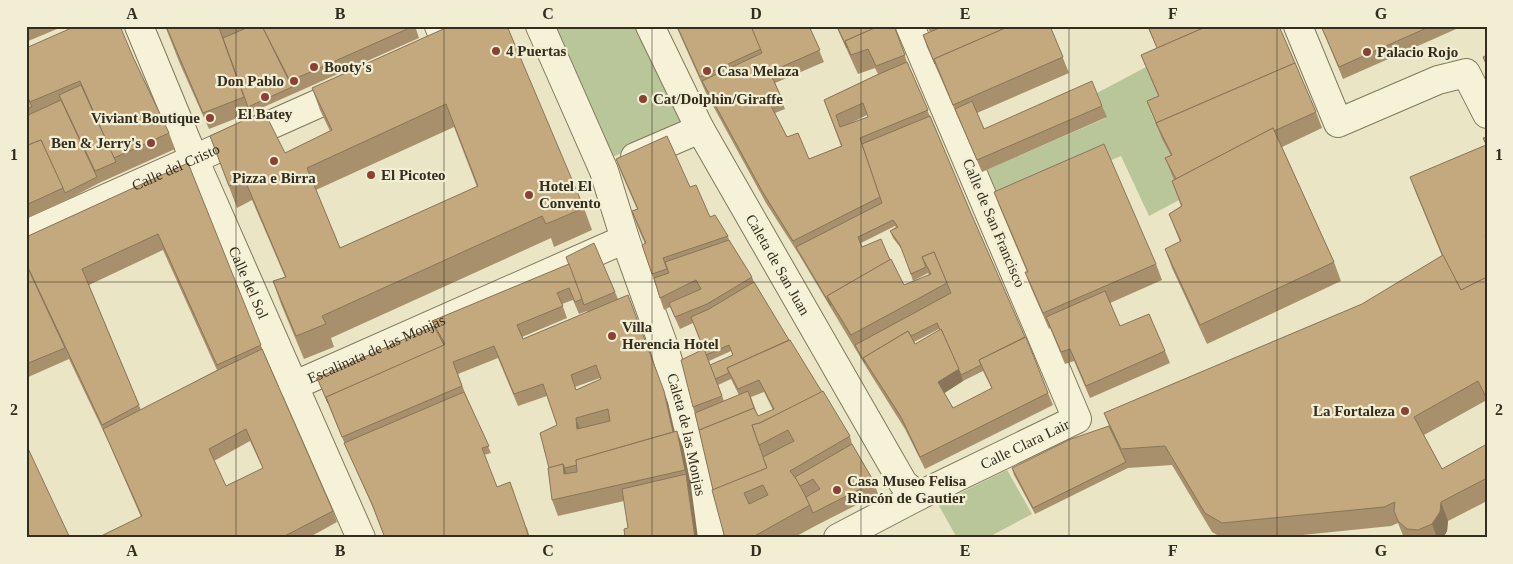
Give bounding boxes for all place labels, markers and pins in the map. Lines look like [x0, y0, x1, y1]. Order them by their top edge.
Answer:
place label: 4 Puertas [506, 43, 567, 59]
place label: Palacio Rojo [1377, 44, 1458, 60]
marker: 4 Puertas [490, 45, 502, 57]
marker: Palacio Rojo [1361, 46, 1373, 58]
place label: Booty's [324, 59, 372, 75]
marker: Booty's [308, 61, 320, 73]
place label: Casa Melaza [717, 63, 800, 79]
marker: Casa Melaza [701, 65, 713, 77]
place label: Don Pablo [217, 73, 284, 89]
marker: Don Pablo [288, 75, 300, 87]
marker: El Batey [259, 91, 271, 103]
place label: Cat/Dolphin/Giraffe [653, 91, 783, 107]
marker: Cat/Dolphin/Giraffe [637, 93, 649, 105]
place label: El Batey [238, 106, 293, 122]
place label: Viviant Boutique [91, 110, 200, 126]
marker: Viviant Boutique [204, 112, 216, 124]
place label: Ben & Jerry's [51, 135, 141, 151]
marker: Ben & Jerry's [145, 137, 157, 149]
marker: Pizza e Birra [268, 155, 280, 167]
place label: El Picoteo [381, 167, 446, 183]
marker: El Picoteo [365, 169, 377, 181]
place label: Pizza e Birra [232, 170, 316, 186]
place label: Hotel El Convento [539, 178, 601, 211]
marker: Hotel El Convento [523, 189, 535, 201]
place label: Villa Herencia Hotel [622, 319, 719, 352]
marker: Villa Herencia Hotel [606, 330, 618, 342]
place label: La Fortaleza [1313, 403, 1395, 419]
marker: La Fortaleza [1399, 405, 1411, 417]
place label: Casa Museo Felisa Rincón de Gautier [847, 473, 967, 506]
marker: Casa Museo Felisa Rincón de Gautier [831, 484, 843, 496]

